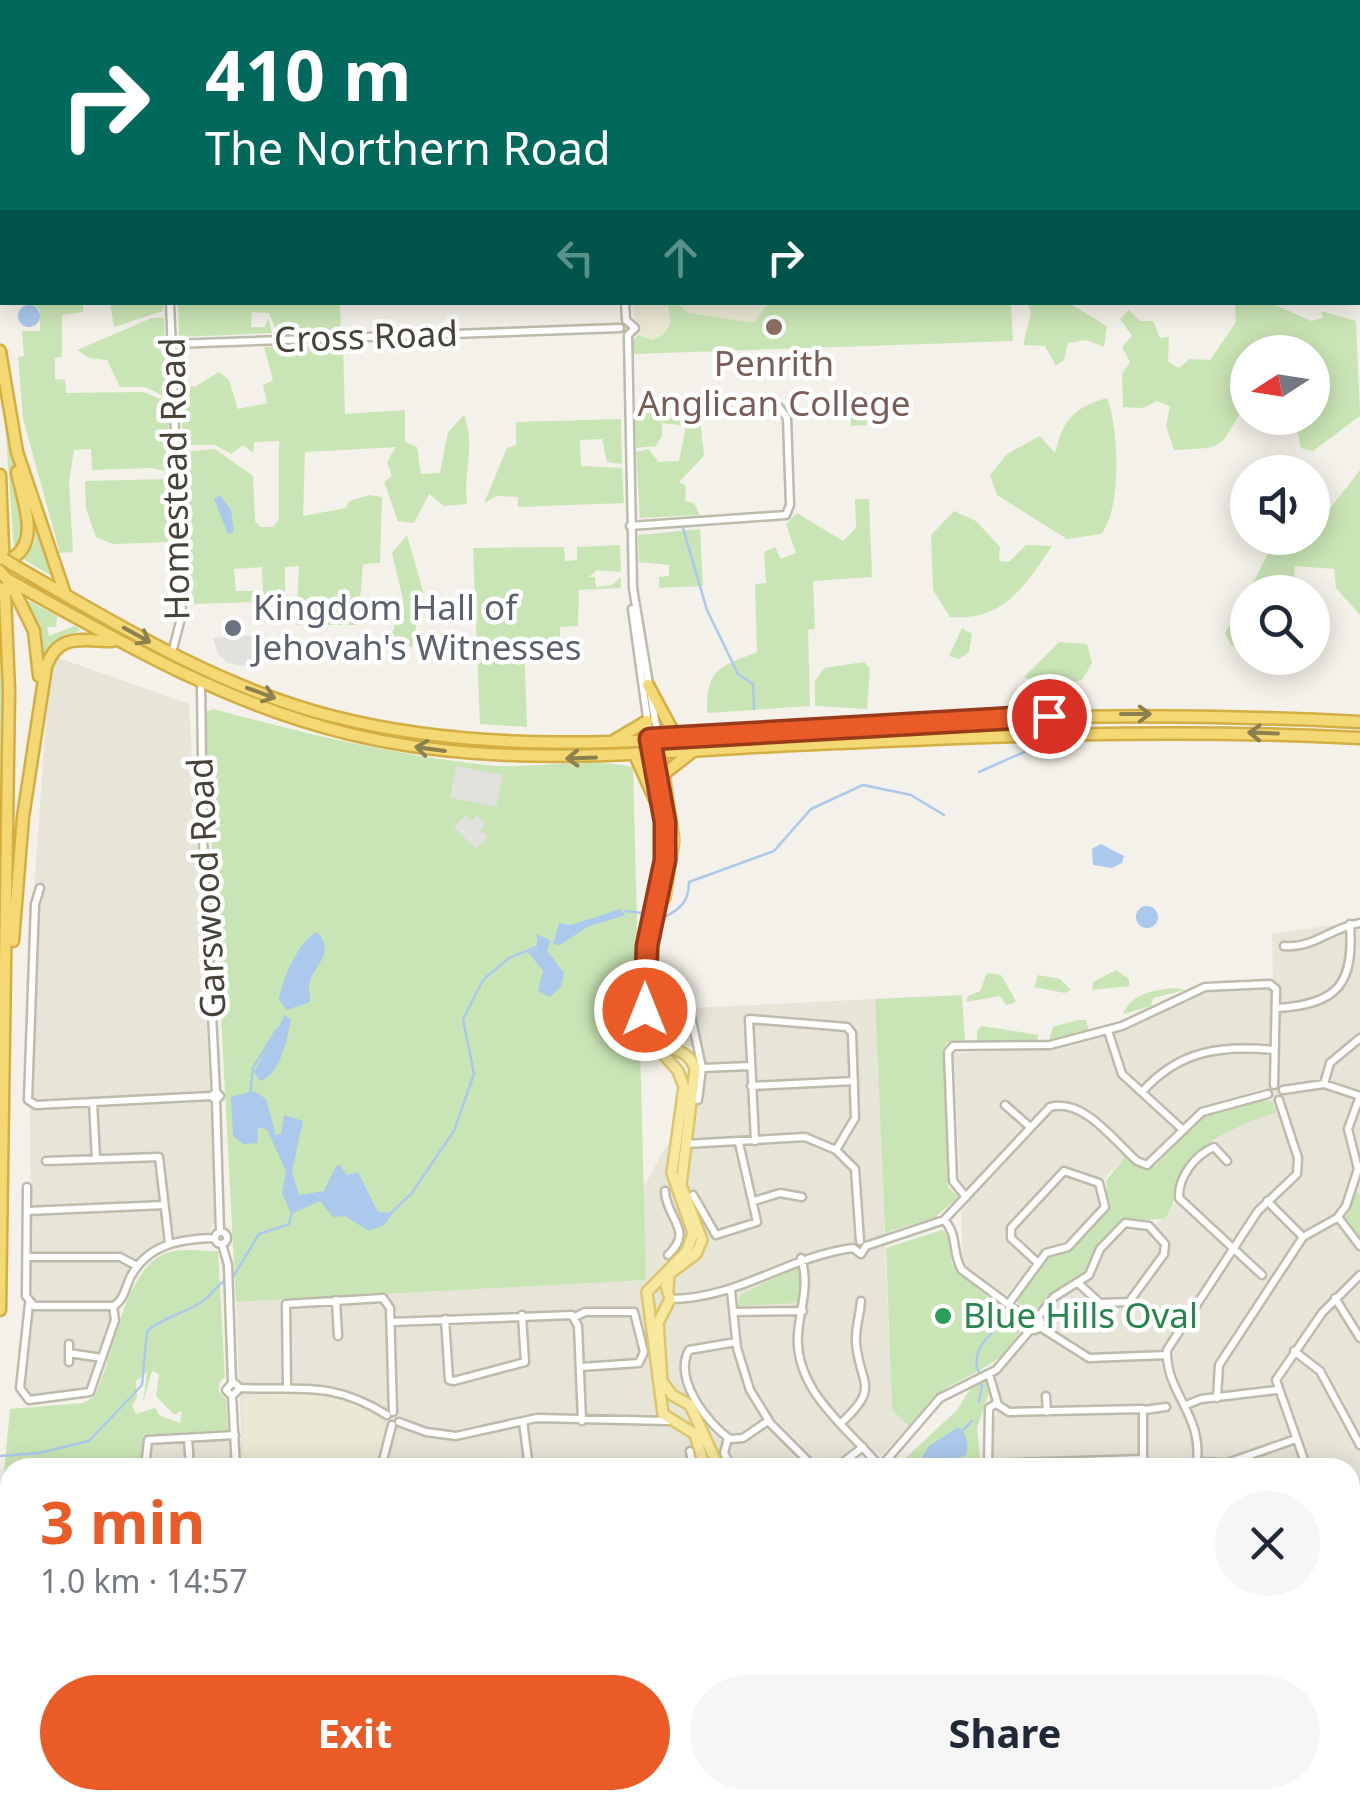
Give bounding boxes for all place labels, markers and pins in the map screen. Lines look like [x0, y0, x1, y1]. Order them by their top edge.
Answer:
marker: Penrith Anglican College [763, 316, 785, 338]
place label: Penrith Anglican College [637, 339, 911, 426]
place label: Kingdom Hall of Jehovah's Witnesses [250, 583, 581, 670]
marker: Kingdom Hall of Jehovah's Witnesses [222, 617, 244, 639]
pin [1007, 674, 1092, 759]
place label: Blue Hills Oval [963, 1291, 1198, 1338]
marker: Blue Hills Oval [932, 1305, 954, 1327]

